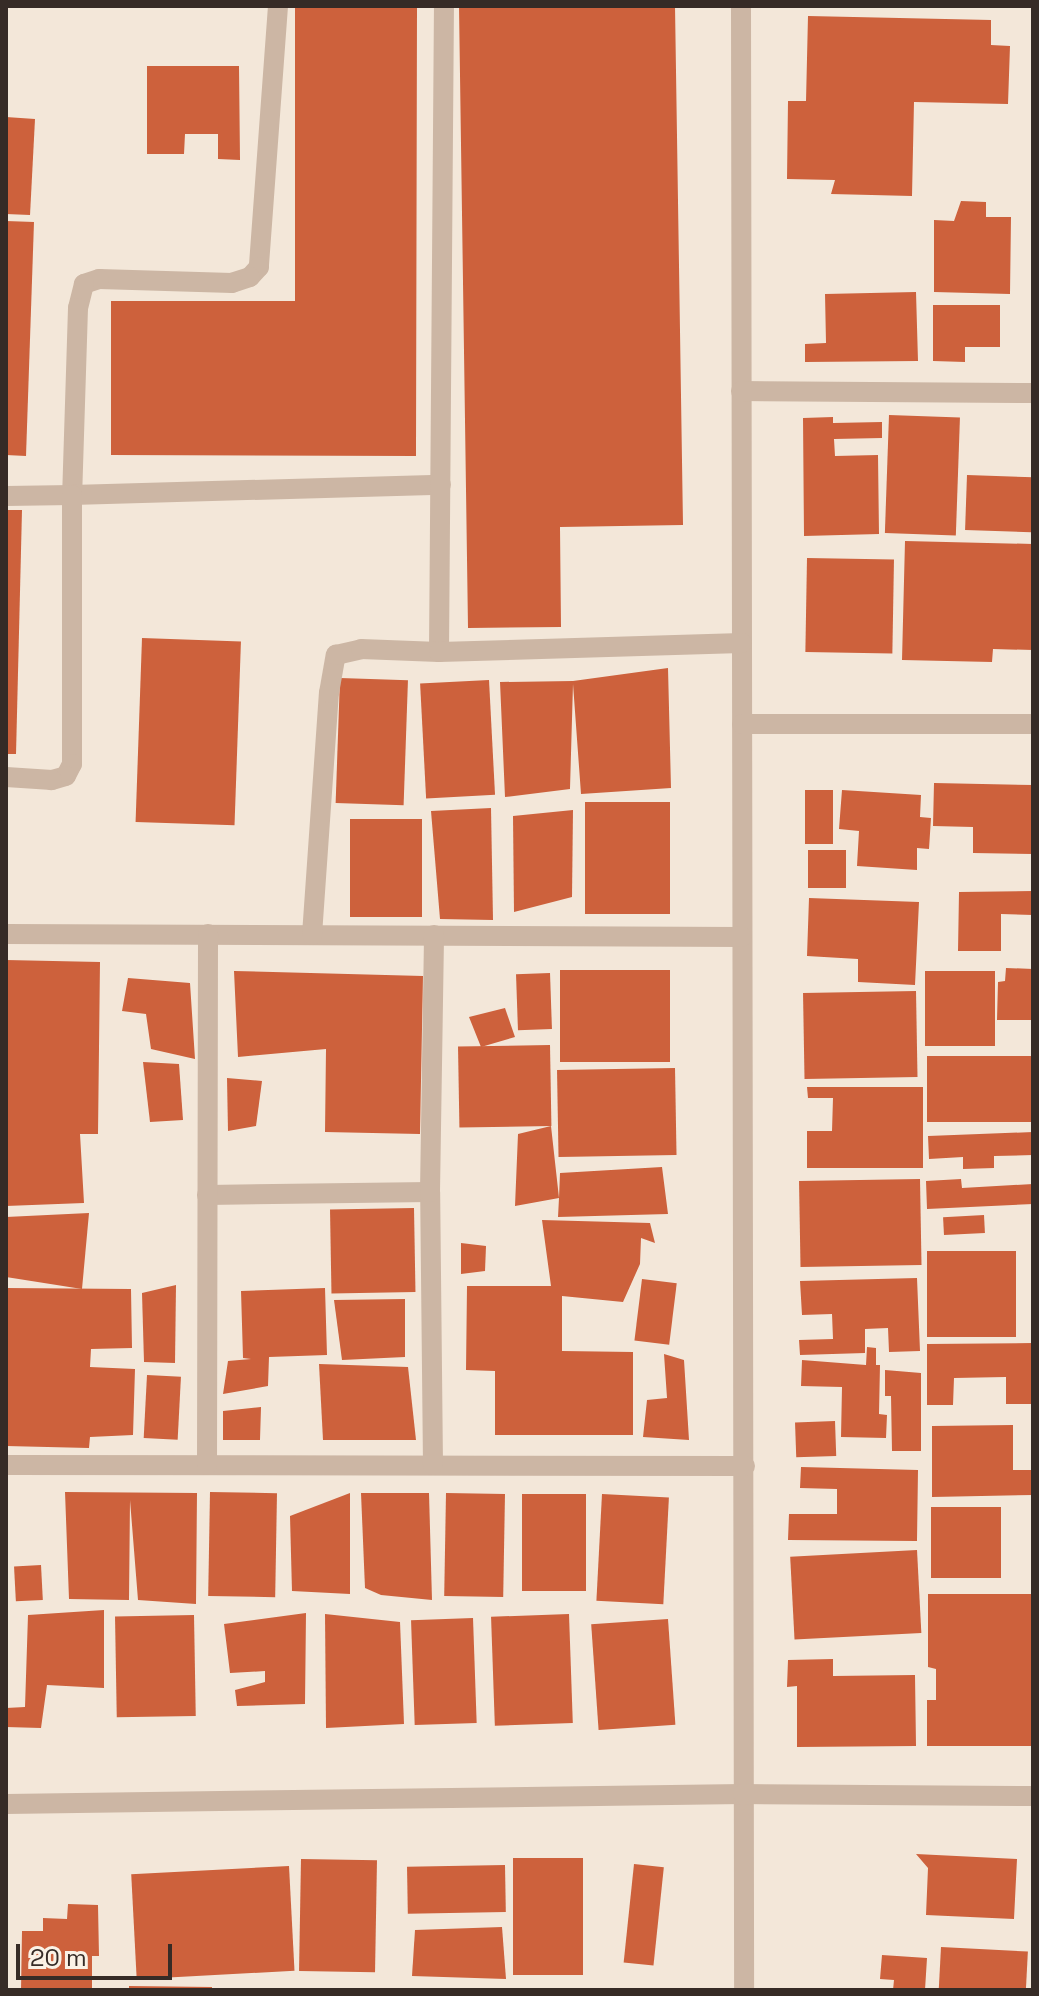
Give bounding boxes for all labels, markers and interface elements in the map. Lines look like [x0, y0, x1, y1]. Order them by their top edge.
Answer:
scale bar [20, 1928, 176, 1978]
text: 20 m [30, 1942, 87, 1973]

